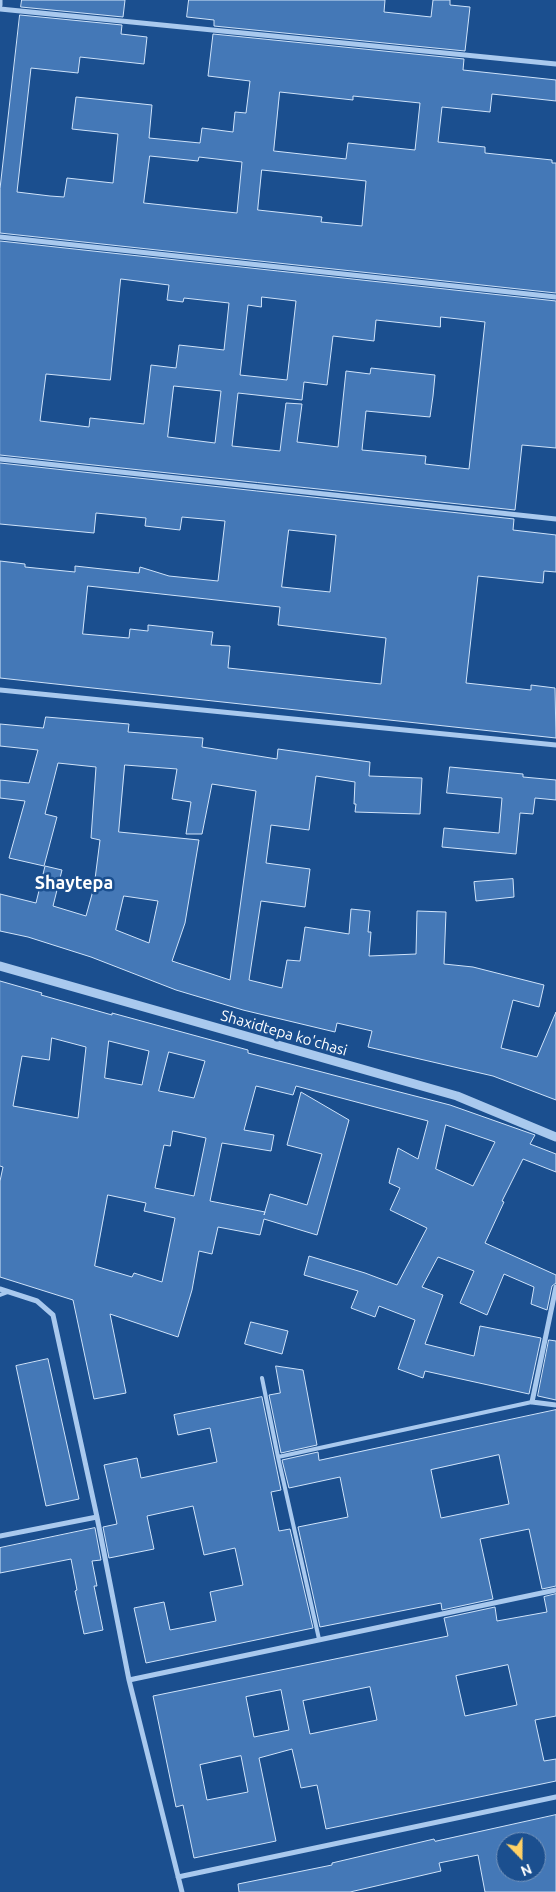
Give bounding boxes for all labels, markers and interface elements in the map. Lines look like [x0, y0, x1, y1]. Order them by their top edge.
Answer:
district label: Shaytepa [35, 872, 113, 894]
street label: Shaxidtepa ko'chasi [219, 1006, 349, 1060]
north arrow [496, 1832, 546, 1882]
text: N [518, 1861, 534, 1879]

